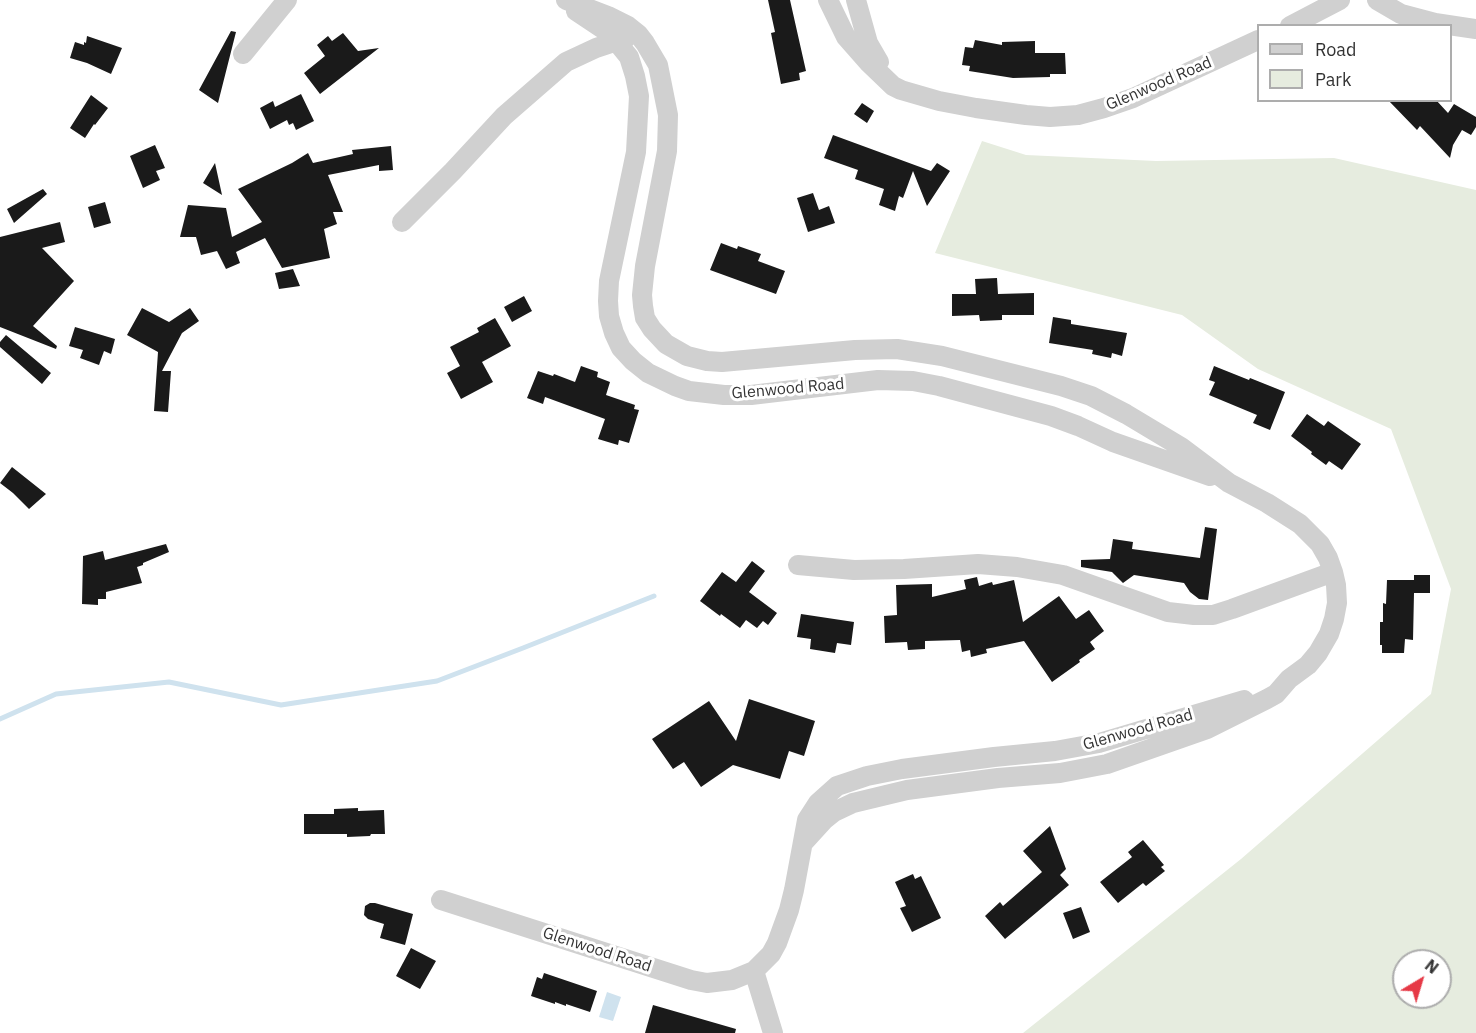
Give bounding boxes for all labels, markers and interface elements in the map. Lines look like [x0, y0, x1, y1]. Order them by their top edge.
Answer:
legend [1257, 24, 1452, 102]
text: Road [1315, 38, 1356, 61]
street label: Glenwood Road [1103, 53, 1215, 115]
text: Park [1315, 68, 1351, 91]
street label: Glenwood Road [731, 375, 845, 403]
street label: Glenwood Road [1081, 705, 1195, 755]
street label: Glenwood Road [540, 923, 654, 977]
north arrow [1392, 949, 1452, 1009]
text: N [1421, 955, 1443, 978]

